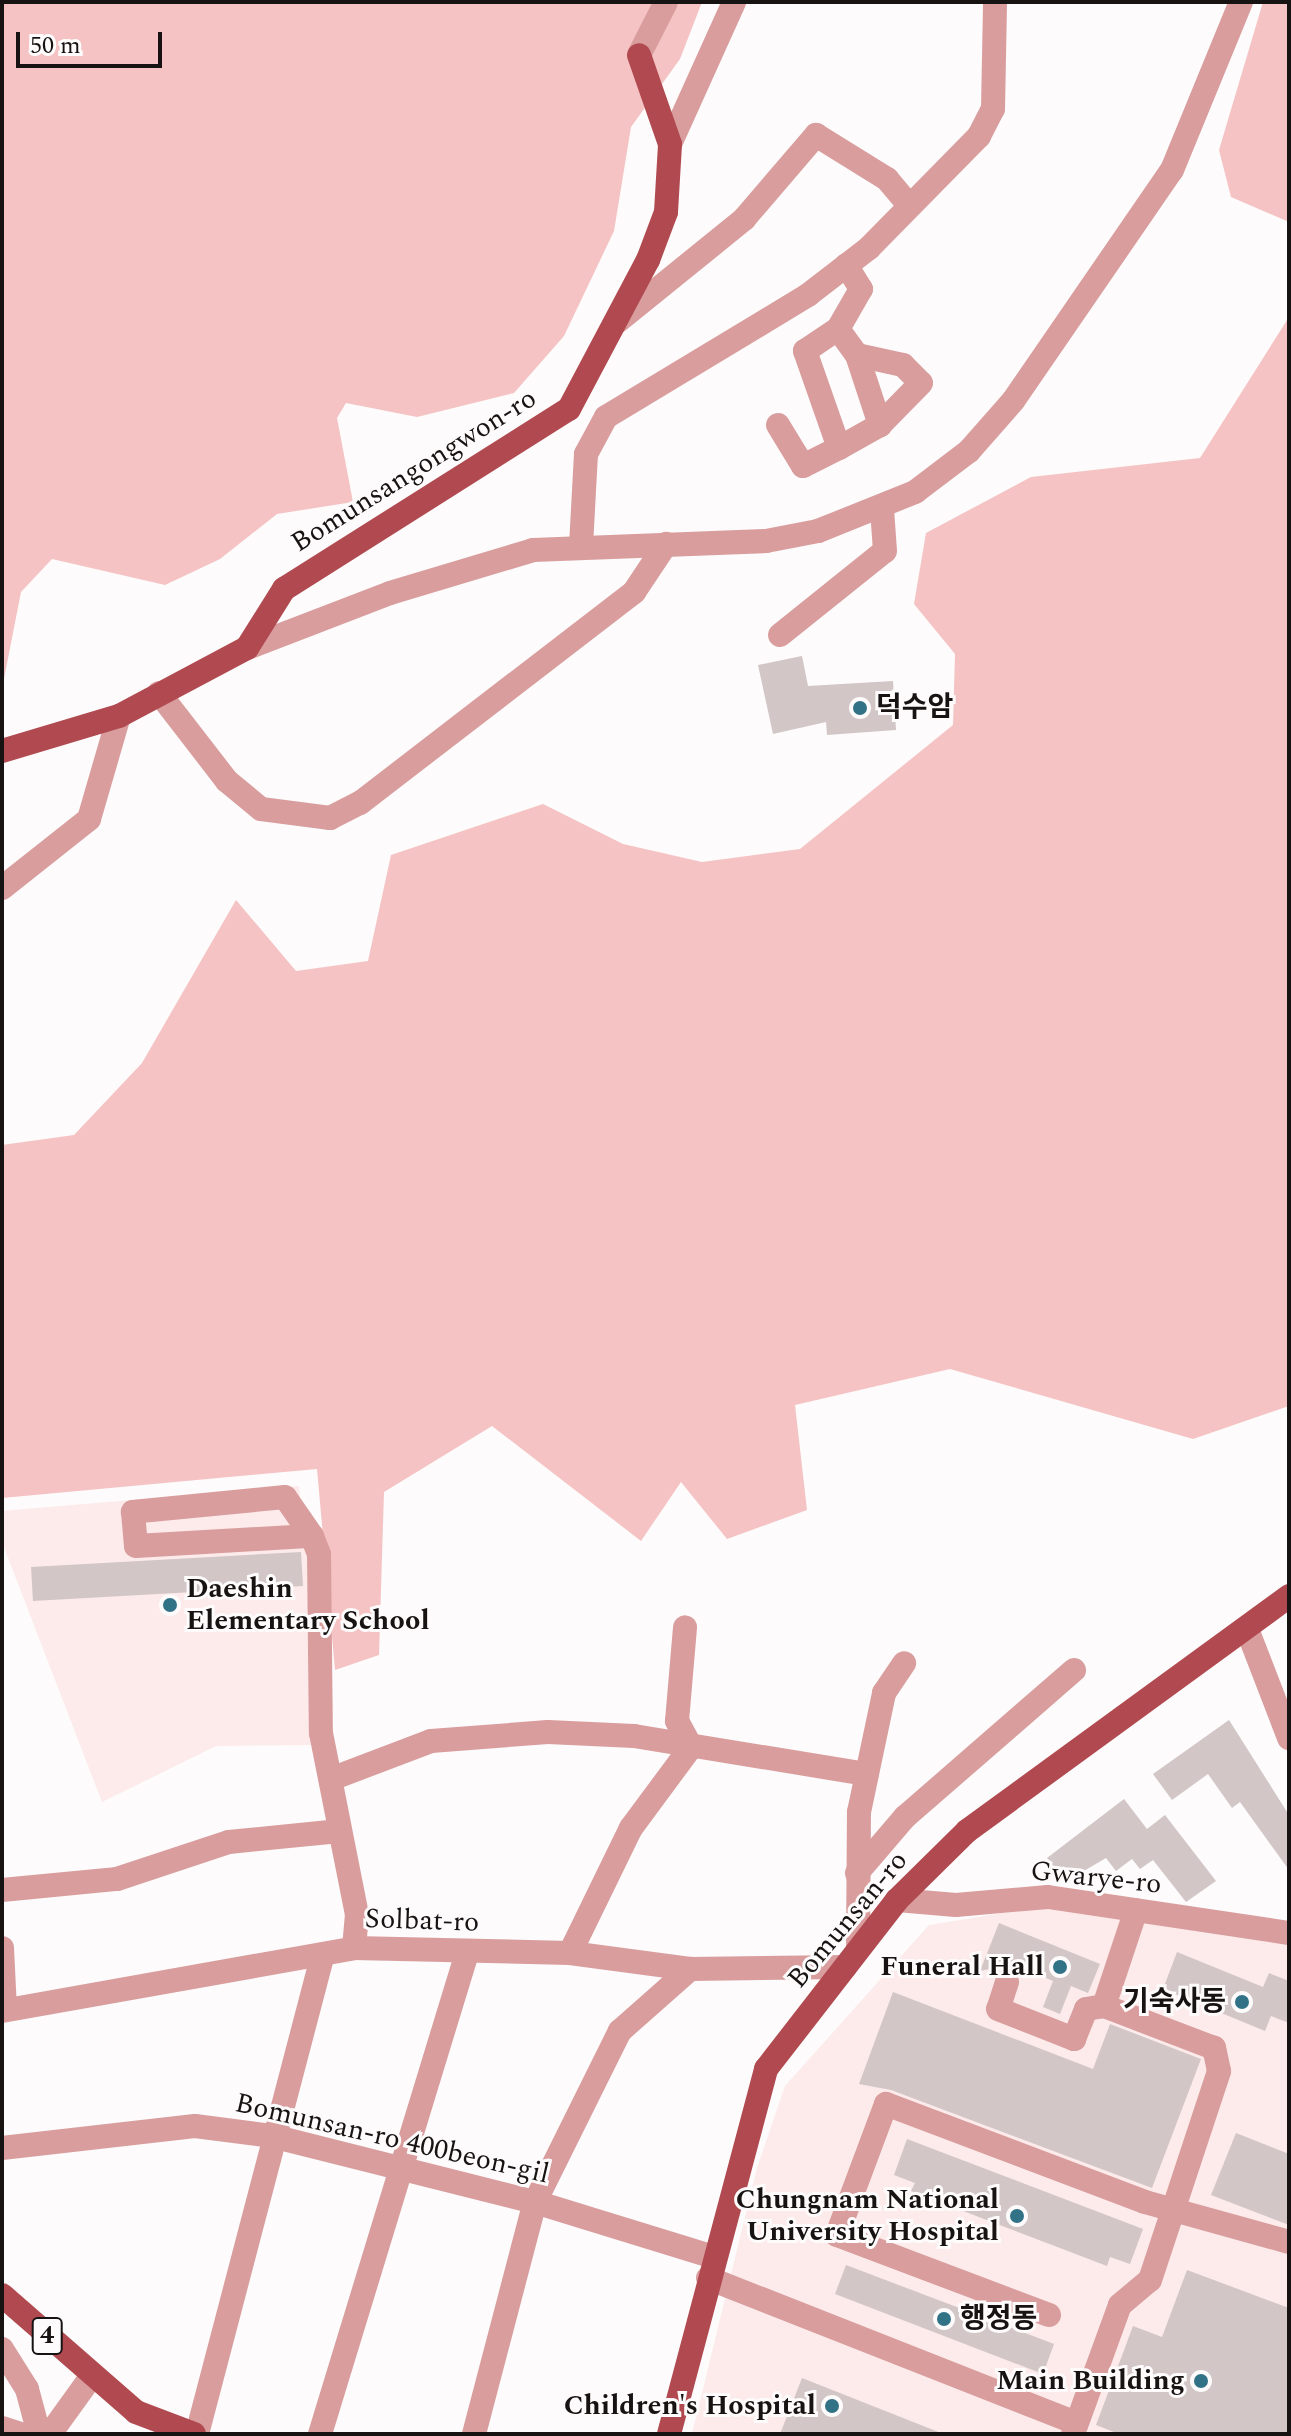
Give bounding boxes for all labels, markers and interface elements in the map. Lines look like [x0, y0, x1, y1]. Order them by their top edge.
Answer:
scale bar [20, 16, 166, 66]
text: 50 m [30, 28, 81, 64]
street label: Bomunsangongwon-ro [285, 382, 543, 560]
place label: 덕수암 [876, 691, 953, 725]
marker: 덕수암 [851, 699, 869, 717]
place label: Daeshin Elementary School [186, 1572, 430, 1638]
marker: Daeshin Elementary School [161, 1596, 179, 1614]
street label: Bomunsan-ro [781, 1845, 915, 1995]
street label: Gwarye-ro [1029, 1854, 1163, 1902]
street label: Solbat-ro [364, 1902, 480, 1940]
place label: Funeral Hall [880, 1950, 1044, 1984]
marker: Funeral Hall [1051, 1958, 1069, 1976]
place label: 기숙사동 [1123, 1985, 1226, 2019]
marker: 기숙사동 [1233, 1993, 1251, 2011]
street label: Bomunsan-ro 400beon-gil [232, 2086, 552, 2192]
place label: Chungnam National University Hospital [736, 2183, 999, 2249]
marker: Chungnam National University Hospital [1006, 2205, 1028, 2227]
place label: 행정동 [960, 2302, 1037, 2336]
marker: 행정동 [935, 2310, 953, 2328]
road number: 4 [31, 2314, 63, 2358]
place label: Main Building [996, 2364, 1185, 2398]
marker: Main Building [1192, 2372, 1210, 2390]
place label: Children's Hospital [564, 2389, 816, 2423]
marker: Children's Hospital [823, 2397, 841, 2415]

